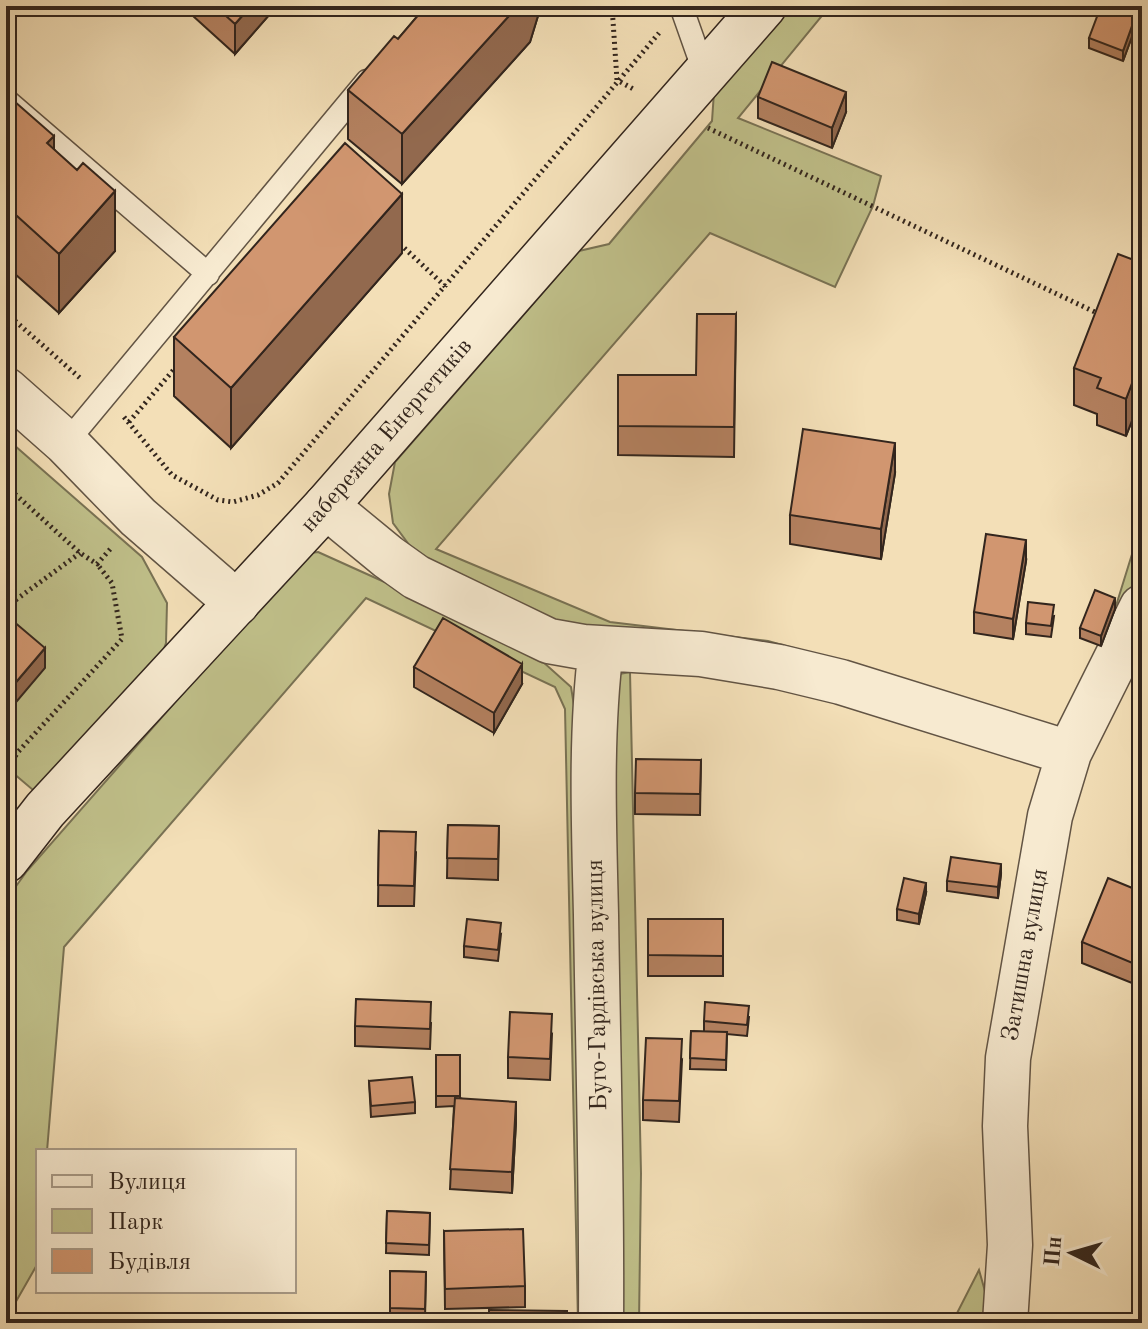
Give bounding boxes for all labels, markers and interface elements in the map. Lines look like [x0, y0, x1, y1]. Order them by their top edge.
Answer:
street label: набережна Енергетиків [297, 334, 477, 538]
street label: Буго-Гардівська вулиця [584, 859, 612, 1111]
street label: Затишна вулиця [999, 867, 1053, 1043]
legend [36, 1149, 296, 1293]
text: Вулиця [108, 1171, 187, 1195]
text: Парк [108, 1211, 163, 1235]
north arrow [1032, 1213, 1112, 1293]
text: Пн [1042, 1235, 1066, 1267]
text: Будівля [108, 1251, 191, 1275]

